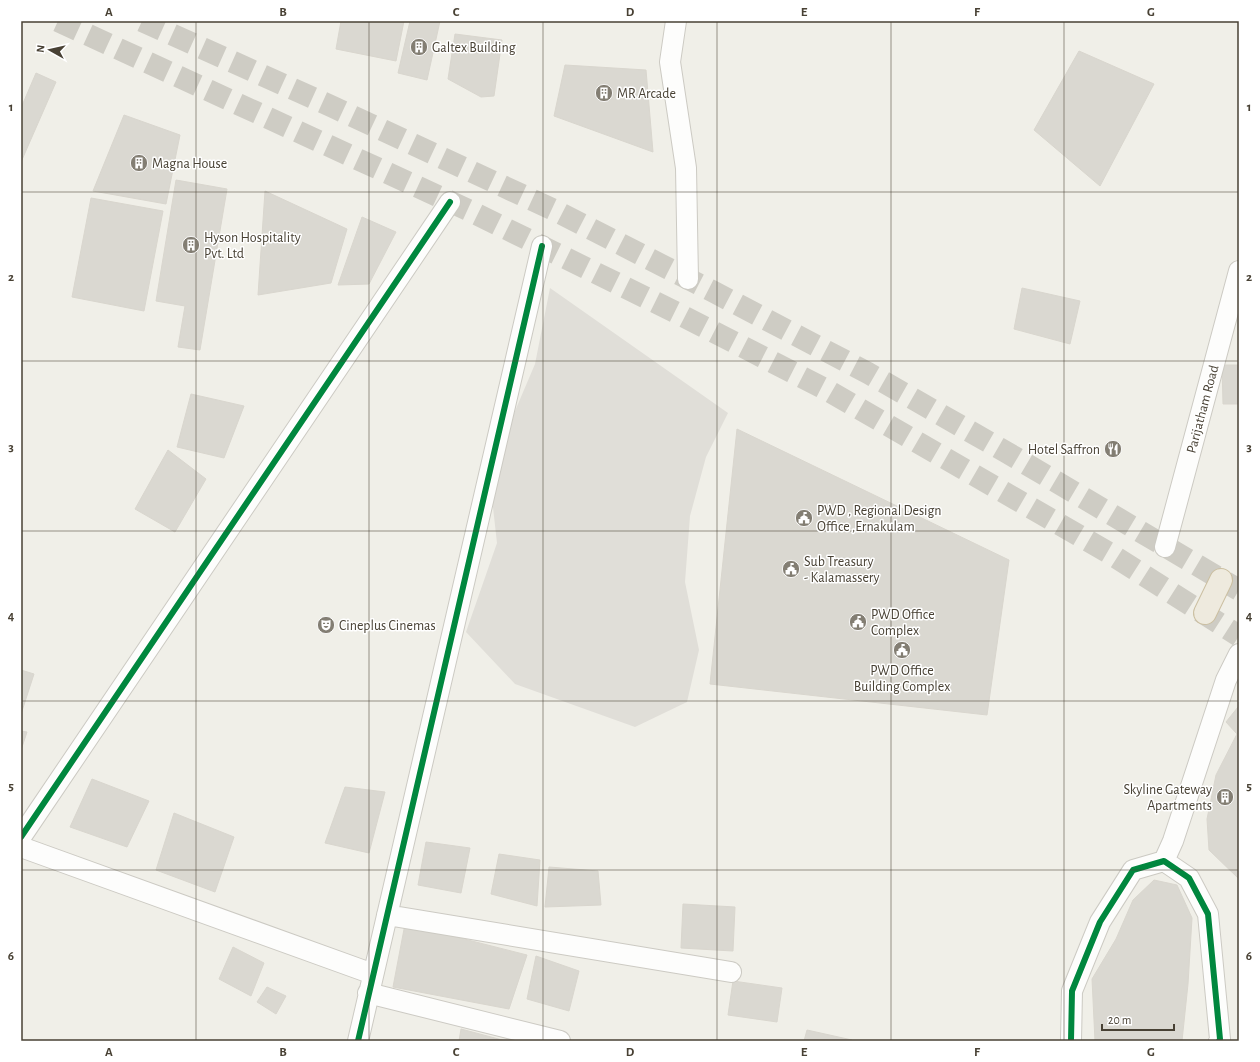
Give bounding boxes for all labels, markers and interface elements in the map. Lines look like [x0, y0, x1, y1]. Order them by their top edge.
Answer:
text: A [105, 6, 113, 19]
text: B [279, 6, 287, 19]
text: C [453, 6, 460, 19]
text: D [626, 6, 635, 19]
text: E [801, 6, 808, 19]
text: F [974, 6, 981, 19]
text: G [1147, 6, 1155, 19]
north arrow [30, 30, 70, 70]
building icon: Galtex Building [409, 37, 429, 57]
place label: Galtex Building [432, 41, 516, 55]
text: N [35, 44, 47, 53]
building icon: MR Arcade [594, 83, 614, 103]
place label: MR Arcade [617, 87, 676, 101]
text: 1 [9, 101, 13, 114]
text: 1 [1247, 101, 1251, 114]
building icon: Magna House [129, 153, 149, 173]
place label: Magna House [152, 157, 227, 171]
place label: Hyson Hospitality Pvt. Ltd [204, 231, 301, 261]
building icon: Hyson Hospitality Pvt. Ltd [181, 235, 201, 255]
text: 2 [8, 271, 14, 284]
text: 2 [1246, 271, 1252, 284]
street label: Parijatham Road [1184, 364, 1221, 455]
restaurant icon: Hotel Saffron [1103, 439, 1123, 459]
text: 3 [8, 441, 14, 454]
text: 3 [1246, 441, 1252, 454]
place label: Hotel Saffron [1028, 443, 1100, 457]
place label: PWD , Regional Design Office ,Ernakulam [817, 504, 942, 534]
public building icon: PWD , Regional Design Office ,Ernakulam [794, 508, 814, 528]
place label: Sub Treasury - Kalamassery [804, 555, 880, 585]
public building icon: Sub Treasury - Kalamassery [781, 559, 801, 579]
place label: PWD Office Complex [871, 608, 935, 638]
text: 4 [8, 610, 15, 623]
text: 4 [1246, 610, 1253, 623]
public building icon: PWD Office Complex [848, 612, 868, 632]
theatre icon: Cineplus Cinemas [316, 615, 336, 635]
place label: Cineplus Cinemas [339, 619, 436, 633]
public building icon: PWD Office Building Complex [892, 640, 912, 660]
place label: PWD Office Building Complex [854, 664, 950, 694]
text: 5 [8, 780, 14, 793]
text: 5 [1246, 780, 1252, 793]
place label: Skyline Gateway Apartments [1123, 783, 1212, 813]
building icon: Skyline Gateway Apartments [1215, 787, 1235, 807]
text: 6 [8, 950, 14, 963]
text: 6 [1246, 950, 1252, 963]
scale bar [1102, 1006, 1174, 1032]
text: 20 m [1108, 1014, 1131, 1026]
text: A [105, 1046, 113, 1059]
text: B [279, 1046, 287, 1059]
text: C [453, 1046, 460, 1059]
text: D [626, 1046, 635, 1059]
text: E [801, 1046, 808, 1059]
text: F [974, 1046, 981, 1059]
text: G [1147, 1046, 1155, 1059]

